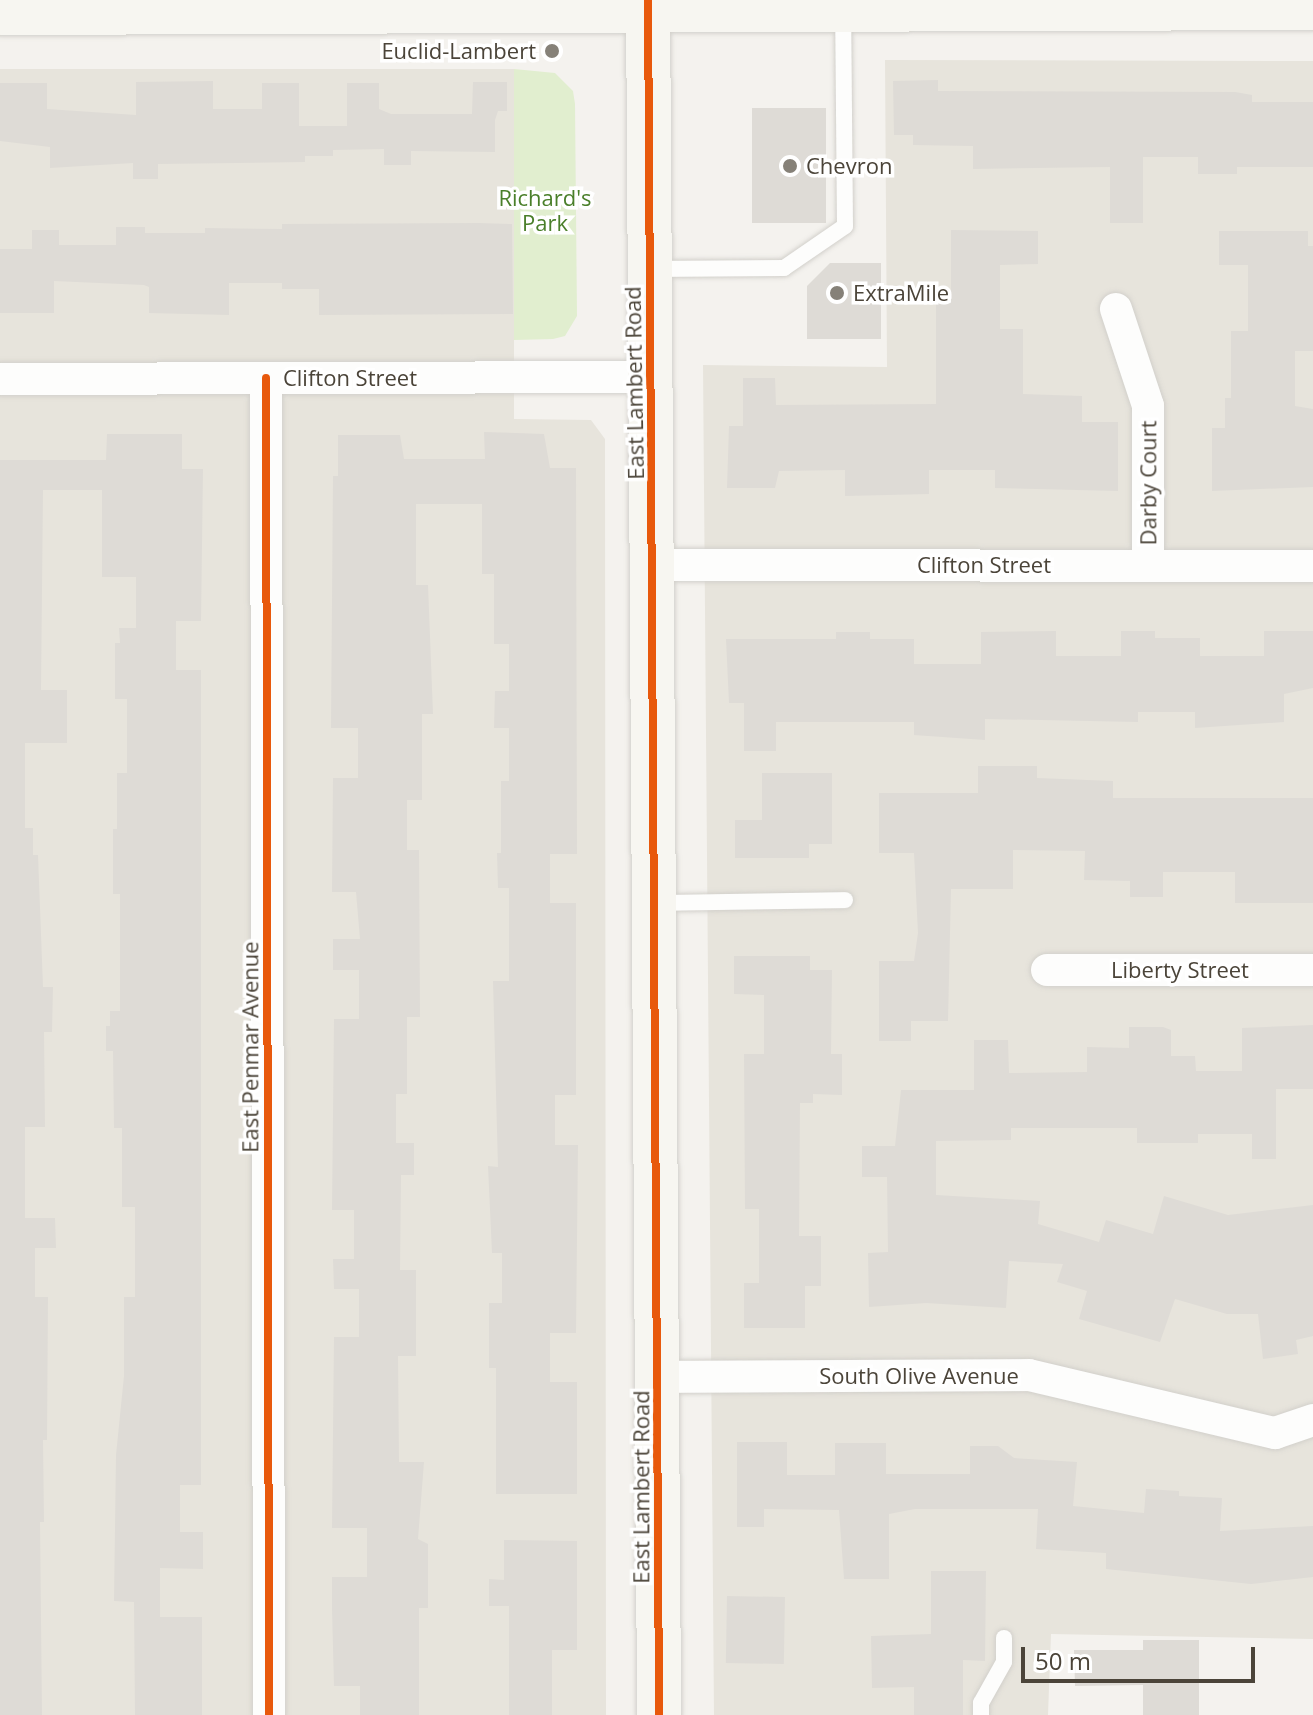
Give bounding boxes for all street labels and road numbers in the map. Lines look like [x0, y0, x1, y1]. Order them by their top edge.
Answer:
street label: East Lambert Road [619, 286, 649, 480]
street label: Clifton Street [283, 365, 417, 391]
street label: Darby Court [1135, 421, 1161, 545]
street label: Clifton Street [917, 552, 1051, 578]
street label: East Penmar Avenue [237, 941, 263, 1153]
street label: Liberty Street [1111, 957, 1249, 983]
street label: South Olive Avenue [819, 1363, 1019, 1389]
street label: East Lambert Road [628, 1390, 654, 1584]

